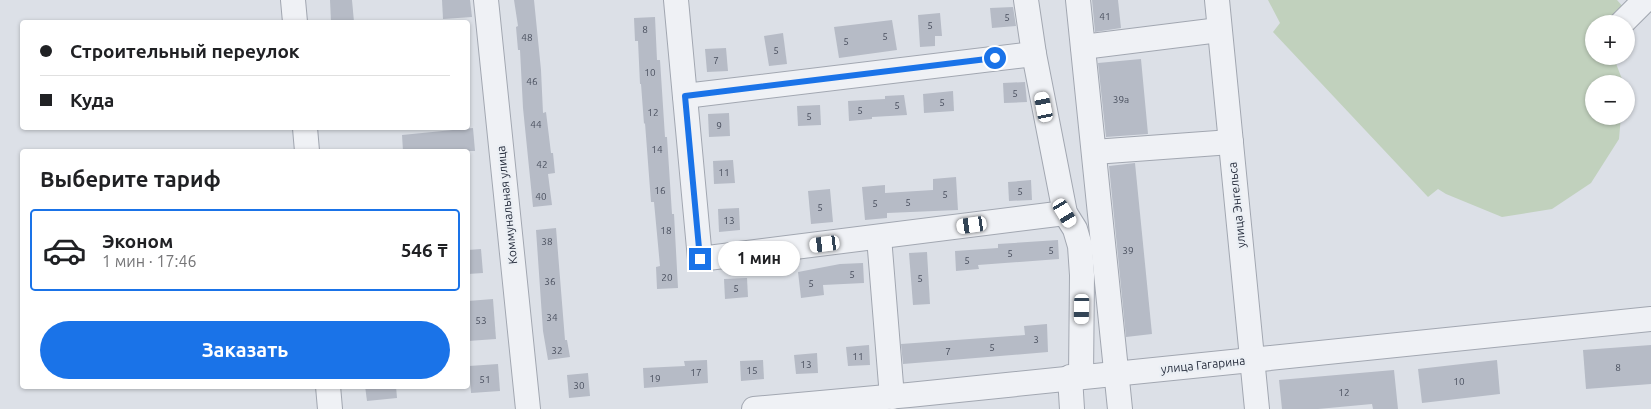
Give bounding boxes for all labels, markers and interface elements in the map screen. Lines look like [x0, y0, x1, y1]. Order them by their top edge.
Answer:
house number: 41 [1099, 11, 1111, 22]
house number: 5 [1004, 12, 1010, 23]
map controls [1585, 15, 1635, 125]
button: + [1585, 15, 1635, 65]
house number: 5 [927, 20, 933, 31]
house number: 8 [642, 24, 648, 35]
house number: 5 [882, 31, 888, 42]
house number: 48 [521, 32, 533, 43]
house number: 5 [843, 36, 849, 47]
text: Строительный переулок [70, 40, 300, 62]
house number: 5 [773, 45, 779, 56]
route start [984, 47, 1006, 69]
house number: 7 [713, 55, 719, 66]
house number: 10 [644, 67, 656, 78]
button: − [1585, 75, 1635, 125]
house number: 46 [526, 76, 538, 87]
house number: 5 [1012, 88, 1018, 99]
text: Куда [70, 89, 114, 111]
car [1033, 91, 1054, 123]
house number: 39а [1113, 94, 1129, 105]
house number: 5 [939, 97, 945, 108]
house number: 5 [894, 100, 900, 111]
house number: 5 [857, 105, 863, 116]
house number: 12 [647, 107, 659, 118]
house number: 5 [806, 111, 812, 122]
house number: 44 [530, 119, 542, 130]
house number: 9 [716, 120, 722, 131]
house number: 14 [651, 144, 663, 155]
street label: Коммунальная улица [494, 145, 519, 265]
house number: 42 [536, 159, 548, 170]
street label: улица Энгельса [1226, 161, 1247, 249]
text: Выберите тариф [40, 166, 221, 191]
house number: 11 [718, 167, 730, 178]
house number: 16 [654, 185, 666, 196]
house number: 5 [1017, 186, 1023, 197]
house number: 5 [942, 189, 948, 200]
house number: 40 [535, 191, 547, 202]
car [1050, 196, 1079, 230]
house number: 5 [905, 197, 911, 208]
house number: 5 [872, 198, 878, 209]
house number: 5 [817, 202, 823, 213]
house number: 13 [723, 215, 735, 226]
car [956, 215, 987, 235]
house number: 18 [660, 225, 672, 236]
icon: car [42, 228, 87, 273]
text: Эконом [102, 230, 173, 252]
car [809, 235, 840, 253]
house number: 38 [541, 236, 553, 247]
text: 546 ₸ [401, 239, 448, 261]
callout: 1 мин [718, 242, 800, 276]
house number: 5 [1048, 245, 1054, 256]
house number: 39 [1122, 245, 1134, 256]
route end [689, 248, 711, 270]
house number: 5 [1007, 248, 1013, 259]
text: 1 мин [737, 249, 781, 267]
text: 1 мин · 17:46 [102, 252, 196, 270]
house number: 5 [964, 255, 970, 266]
house number: 5 [849, 269, 855, 280]
house number: 20 [661, 272, 673, 283]
house number: 5 [917, 273, 923, 284]
house number: 36 [544, 276, 556, 287]
house number: 5 [808, 278, 814, 289]
house number: 5 [733, 283, 739, 294]
car [1074, 294, 1089, 324]
house number: 34 [546, 312, 558, 323]
house number: 53 [475, 315, 487, 326]
button: Заказать [40, 321, 450, 379]
house number: 3 [1033, 334, 1039, 345]
house number: 5 [989, 342, 995, 353]
house number: 32 [551, 345, 563, 356]
house number: 7 [945, 346, 951, 357]
house number: 11 [852, 351, 864, 362]
street label: улица Гагарина [1160, 354, 1246, 375]
house number: 13 [800, 359, 812, 370]
house number: 8 [1615, 362, 1621, 373]
house number: 15 [746, 365, 758, 376]
house number: 17 [690, 367, 702, 378]
house number: 19 [649, 373, 661, 384]
house number: 51 [479, 374, 491, 385]
house number: 10 [1453, 376, 1465, 387]
house number: 30 [573, 380, 585, 391]
house number: 12 [1338, 387, 1350, 398]

